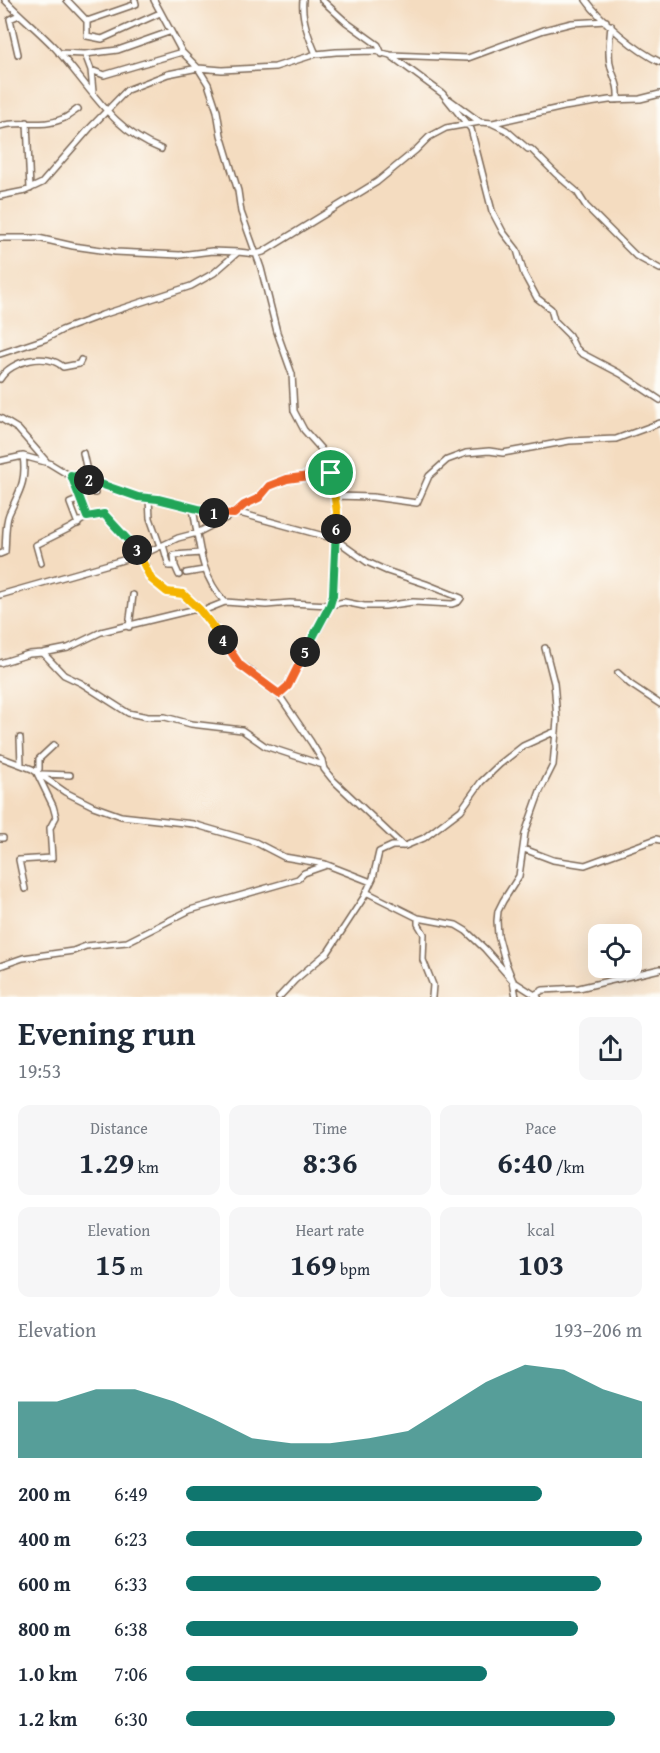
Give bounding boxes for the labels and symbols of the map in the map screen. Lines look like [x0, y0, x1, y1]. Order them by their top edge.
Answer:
pin [305, 447, 356, 498]
pin: 2 [74, 465, 104, 495]
pin: 1 [199, 498, 229, 528]
pin: 6 [321, 514, 351, 544]
pin: 3 [122, 535, 152, 565]
pin: 4 [208, 625, 238, 655]
pin: 5 [290, 637, 320, 667]

